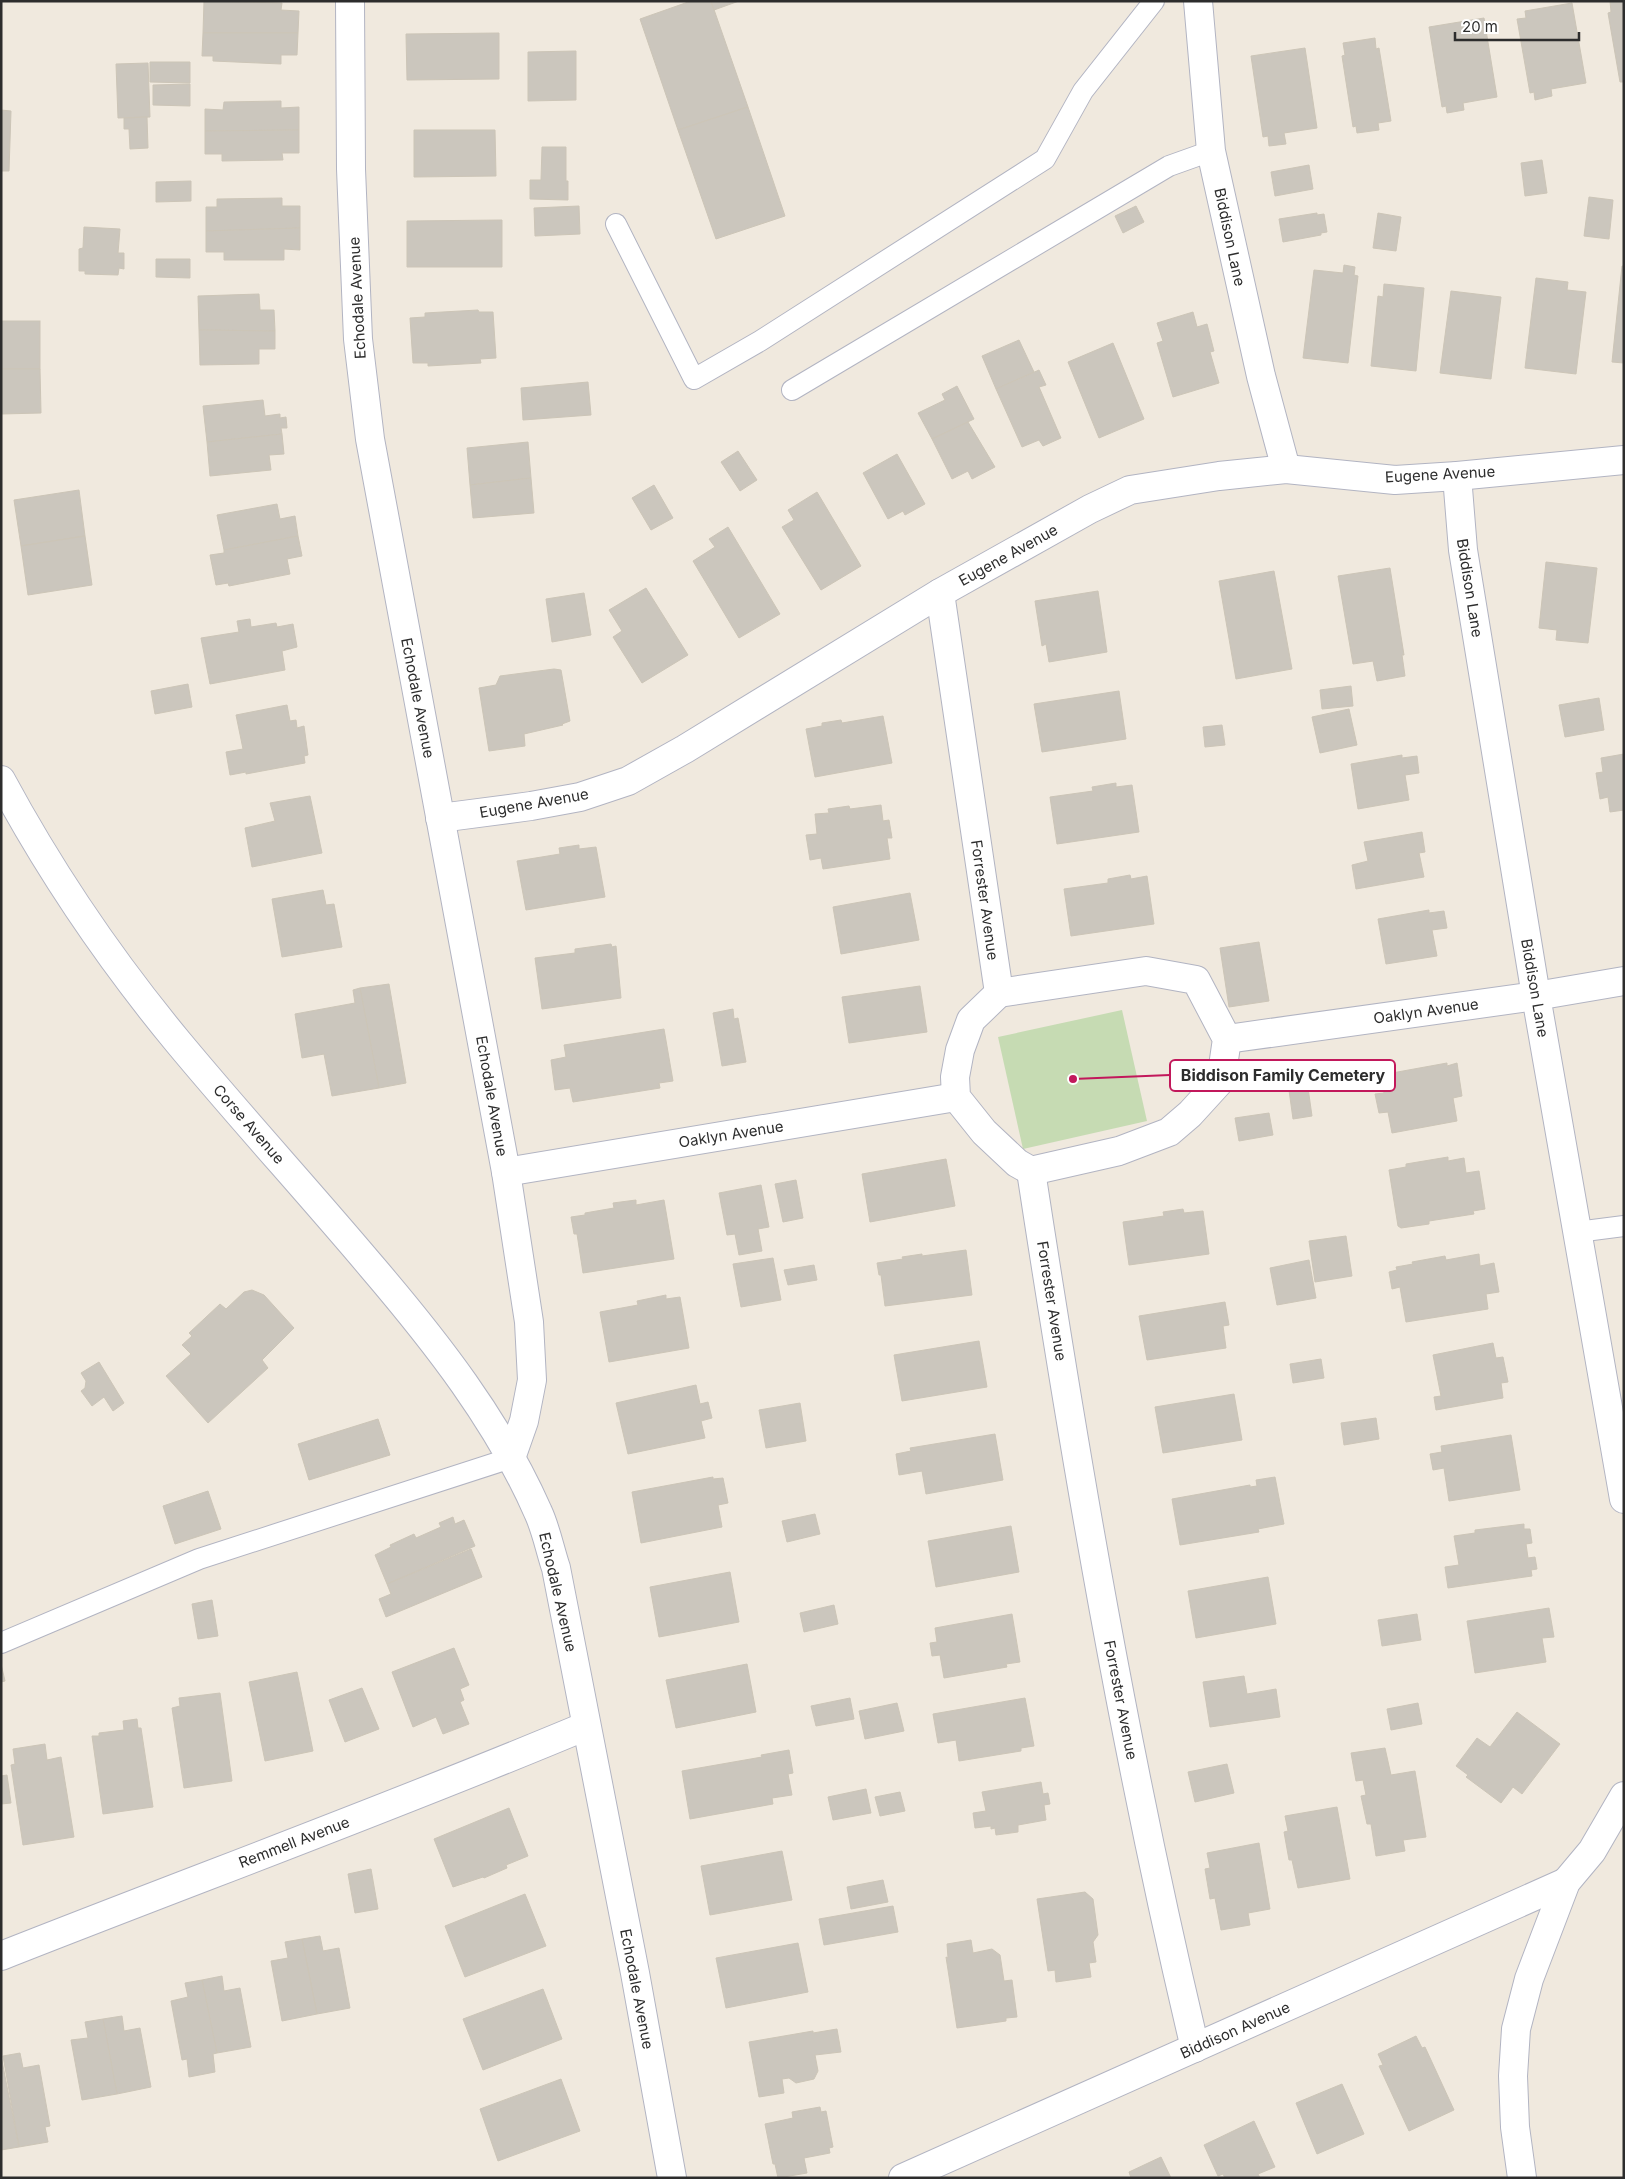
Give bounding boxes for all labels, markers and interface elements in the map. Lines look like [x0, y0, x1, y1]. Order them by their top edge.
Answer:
scale bar [1455, 10, 1579, 42]
text: 20 m [1462, 17, 1498, 36]
street label: Biddison Lane [1210, 186, 1250, 288]
street label: Echodale Avenue [344, 236, 370, 360]
street label: Eugene Avenue [1384, 462, 1496, 486]
street label: Eugene Avenue [955, 520, 1061, 590]
street label: Biddison Lane [1453, 537, 1487, 639]
street label: Echodale Avenue [397, 636, 439, 760]
street label: Eugene Avenue [478, 784, 590, 822]
street label: Forrester Avenue [967, 839, 1003, 961]
street label: Biddison Lane [1517, 937, 1553, 1039]
street label: Oaklyn Avenue [1372, 994, 1480, 1028]
street label: Echodale Avenue [472, 1034, 512, 1158]
callout: Biddison Family Cemetery [1170, 1060, 1395, 1091]
text: Biddison Family Cemetery [1181, 1065, 1386, 1085]
street label: Corse Avenue [209, 1080, 289, 1168]
street label: Oaklyn Avenue [677, 1116, 785, 1152]
street label: Forrester Avenue [1033, 1240, 1071, 1362]
street label: Echodale Avenue [535, 1530, 581, 1654]
street label: Forrester Avenue [1100, 1639, 1142, 1761]
street label: Remmell Avenue [236, 1812, 352, 1872]
street label: Echodale Avenue [616, 1927, 658, 2051]
street label: Biddison Avenue [1177, 1997, 1293, 2063]

